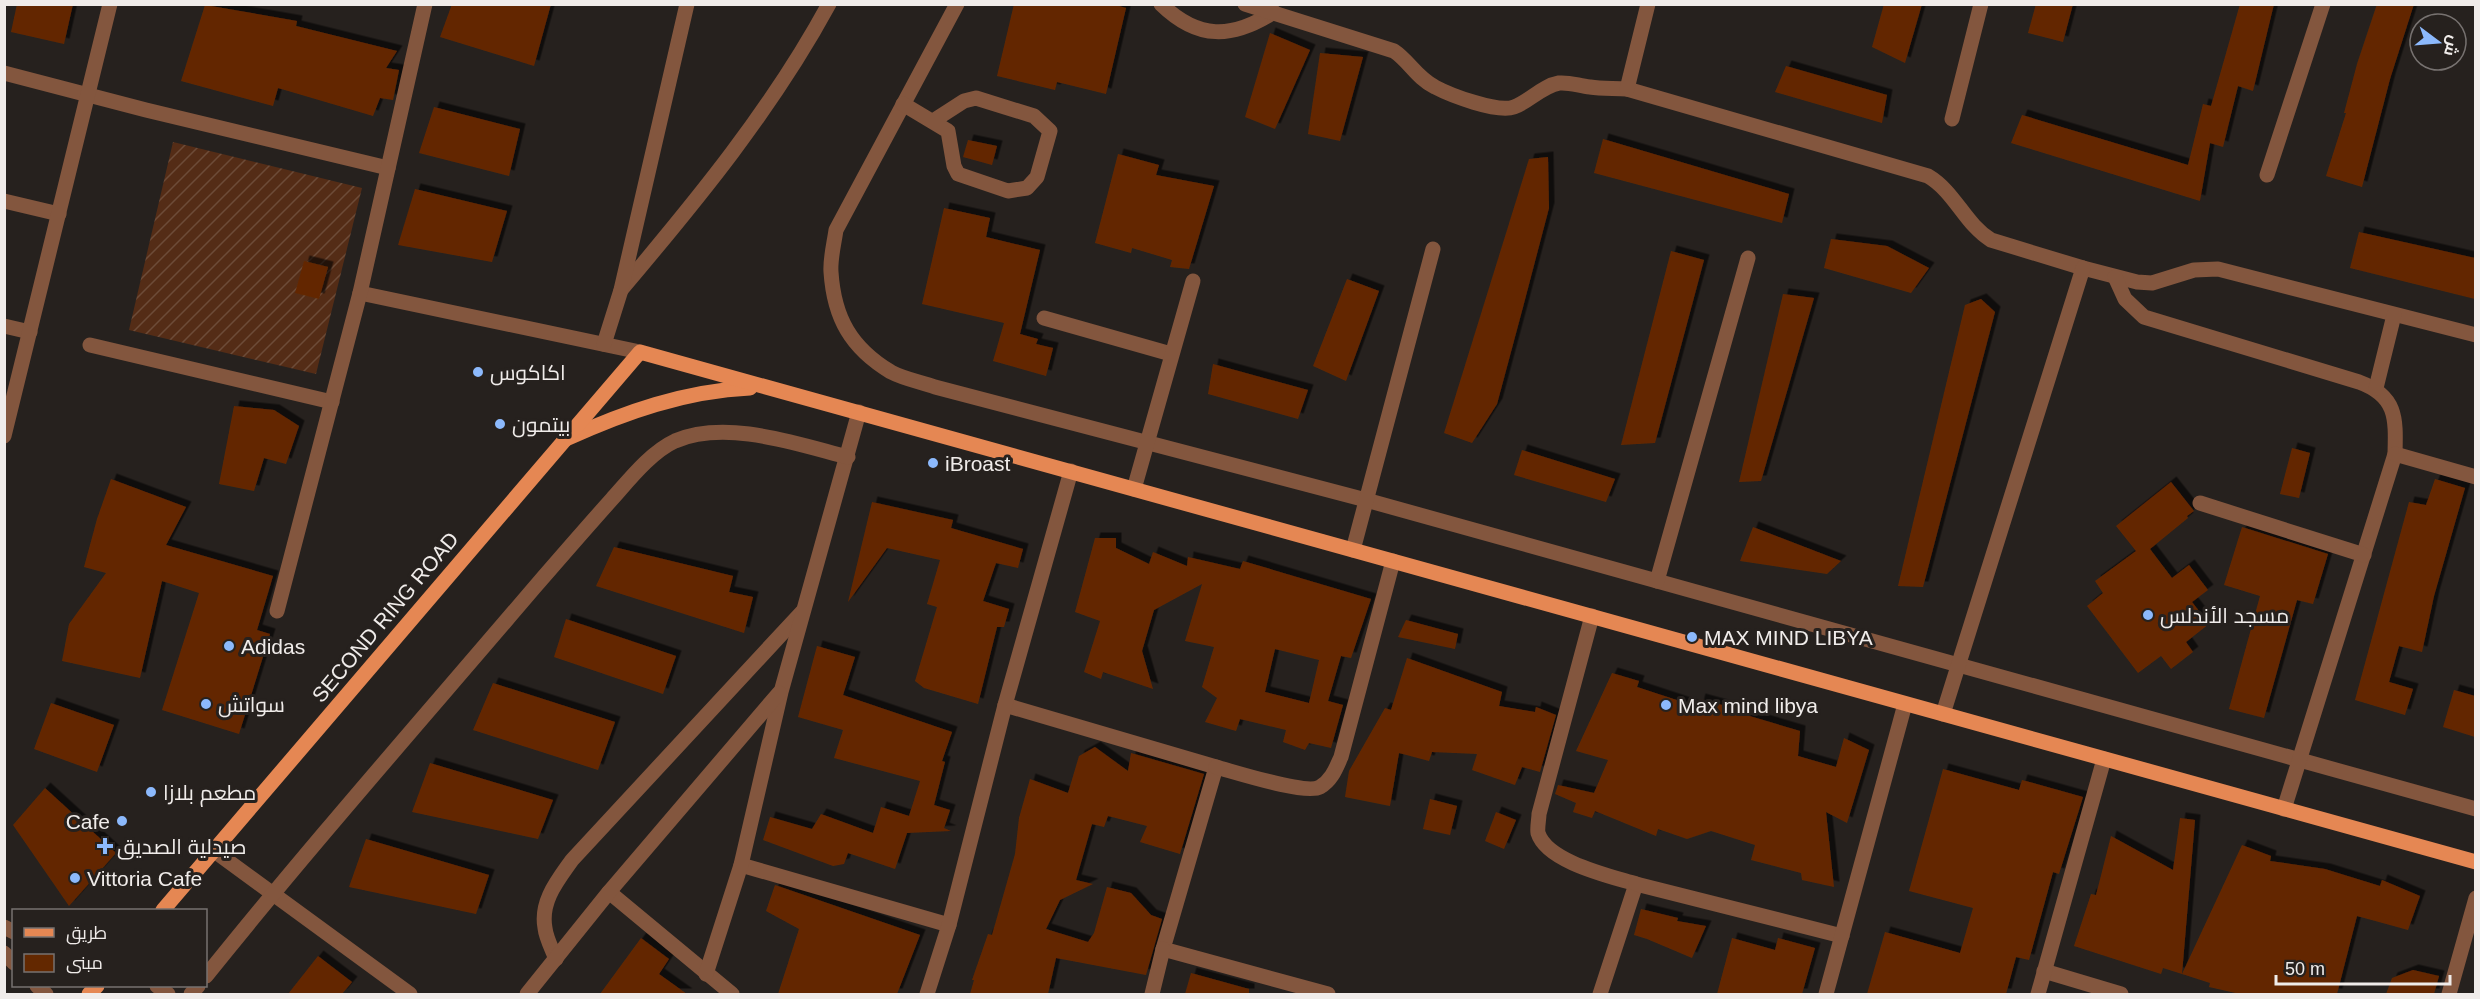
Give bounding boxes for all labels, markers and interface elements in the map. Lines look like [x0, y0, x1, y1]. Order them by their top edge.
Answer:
north arrow [2408, 12, 2468, 72]
text: ش [2440, 34, 2463, 58]
place label: اكاكوس [490, 361, 566, 386]
marker: اكاكوس [471, 365, 485, 379]
place label: بيتمون [512, 413, 570, 438]
marker: بيتمون [493, 417, 507, 431]
place label: iBroast [945, 452, 1011, 475]
marker: iBroast [926, 456, 940, 470]
street label: SECOND RING ROAD [307, 527, 463, 707]
place label: مسجد الأندلس [2160, 604, 2289, 629]
marker: مسجد الأندلس [2141, 608, 2155, 622]
place label: MAX MIND LIBYA [1704, 626, 1873, 649]
marker: MAX MIND LIBYA [1685, 630, 1699, 644]
place label: Adidas [241, 635, 305, 658]
marker: Adidas [222, 639, 236, 653]
place label: سواتش [218, 693, 285, 718]
place label: Max mind libya [1678, 694, 1818, 717]
marker: سواتش [199, 697, 213, 711]
marker: Max mind libya [1659, 698, 1673, 712]
place label: مطعم بلازا [163, 781, 256, 807]
marker: مطعم بلازا [144, 785, 158, 799]
place label: Cafe [66, 810, 110, 833]
marker: Cafe [115, 814, 129, 828]
place label: صيدلية الصديق [117, 835, 247, 860]
marker: صيدلية الصديق [98, 839, 112, 853]
place label: Vittoria Cafe [87, 867, 202, 890]
marker: Vittoria Cafe [68, 871, 82, 885]
legend [12, 909, 207, 987]
text: طريق [66, 923, 107, 945]
scale bar [2276, 948, 2450, 986]
text: مبنى [66, 953, 103, 974]
text: 50 m [2285, 959, 2325, 979]

